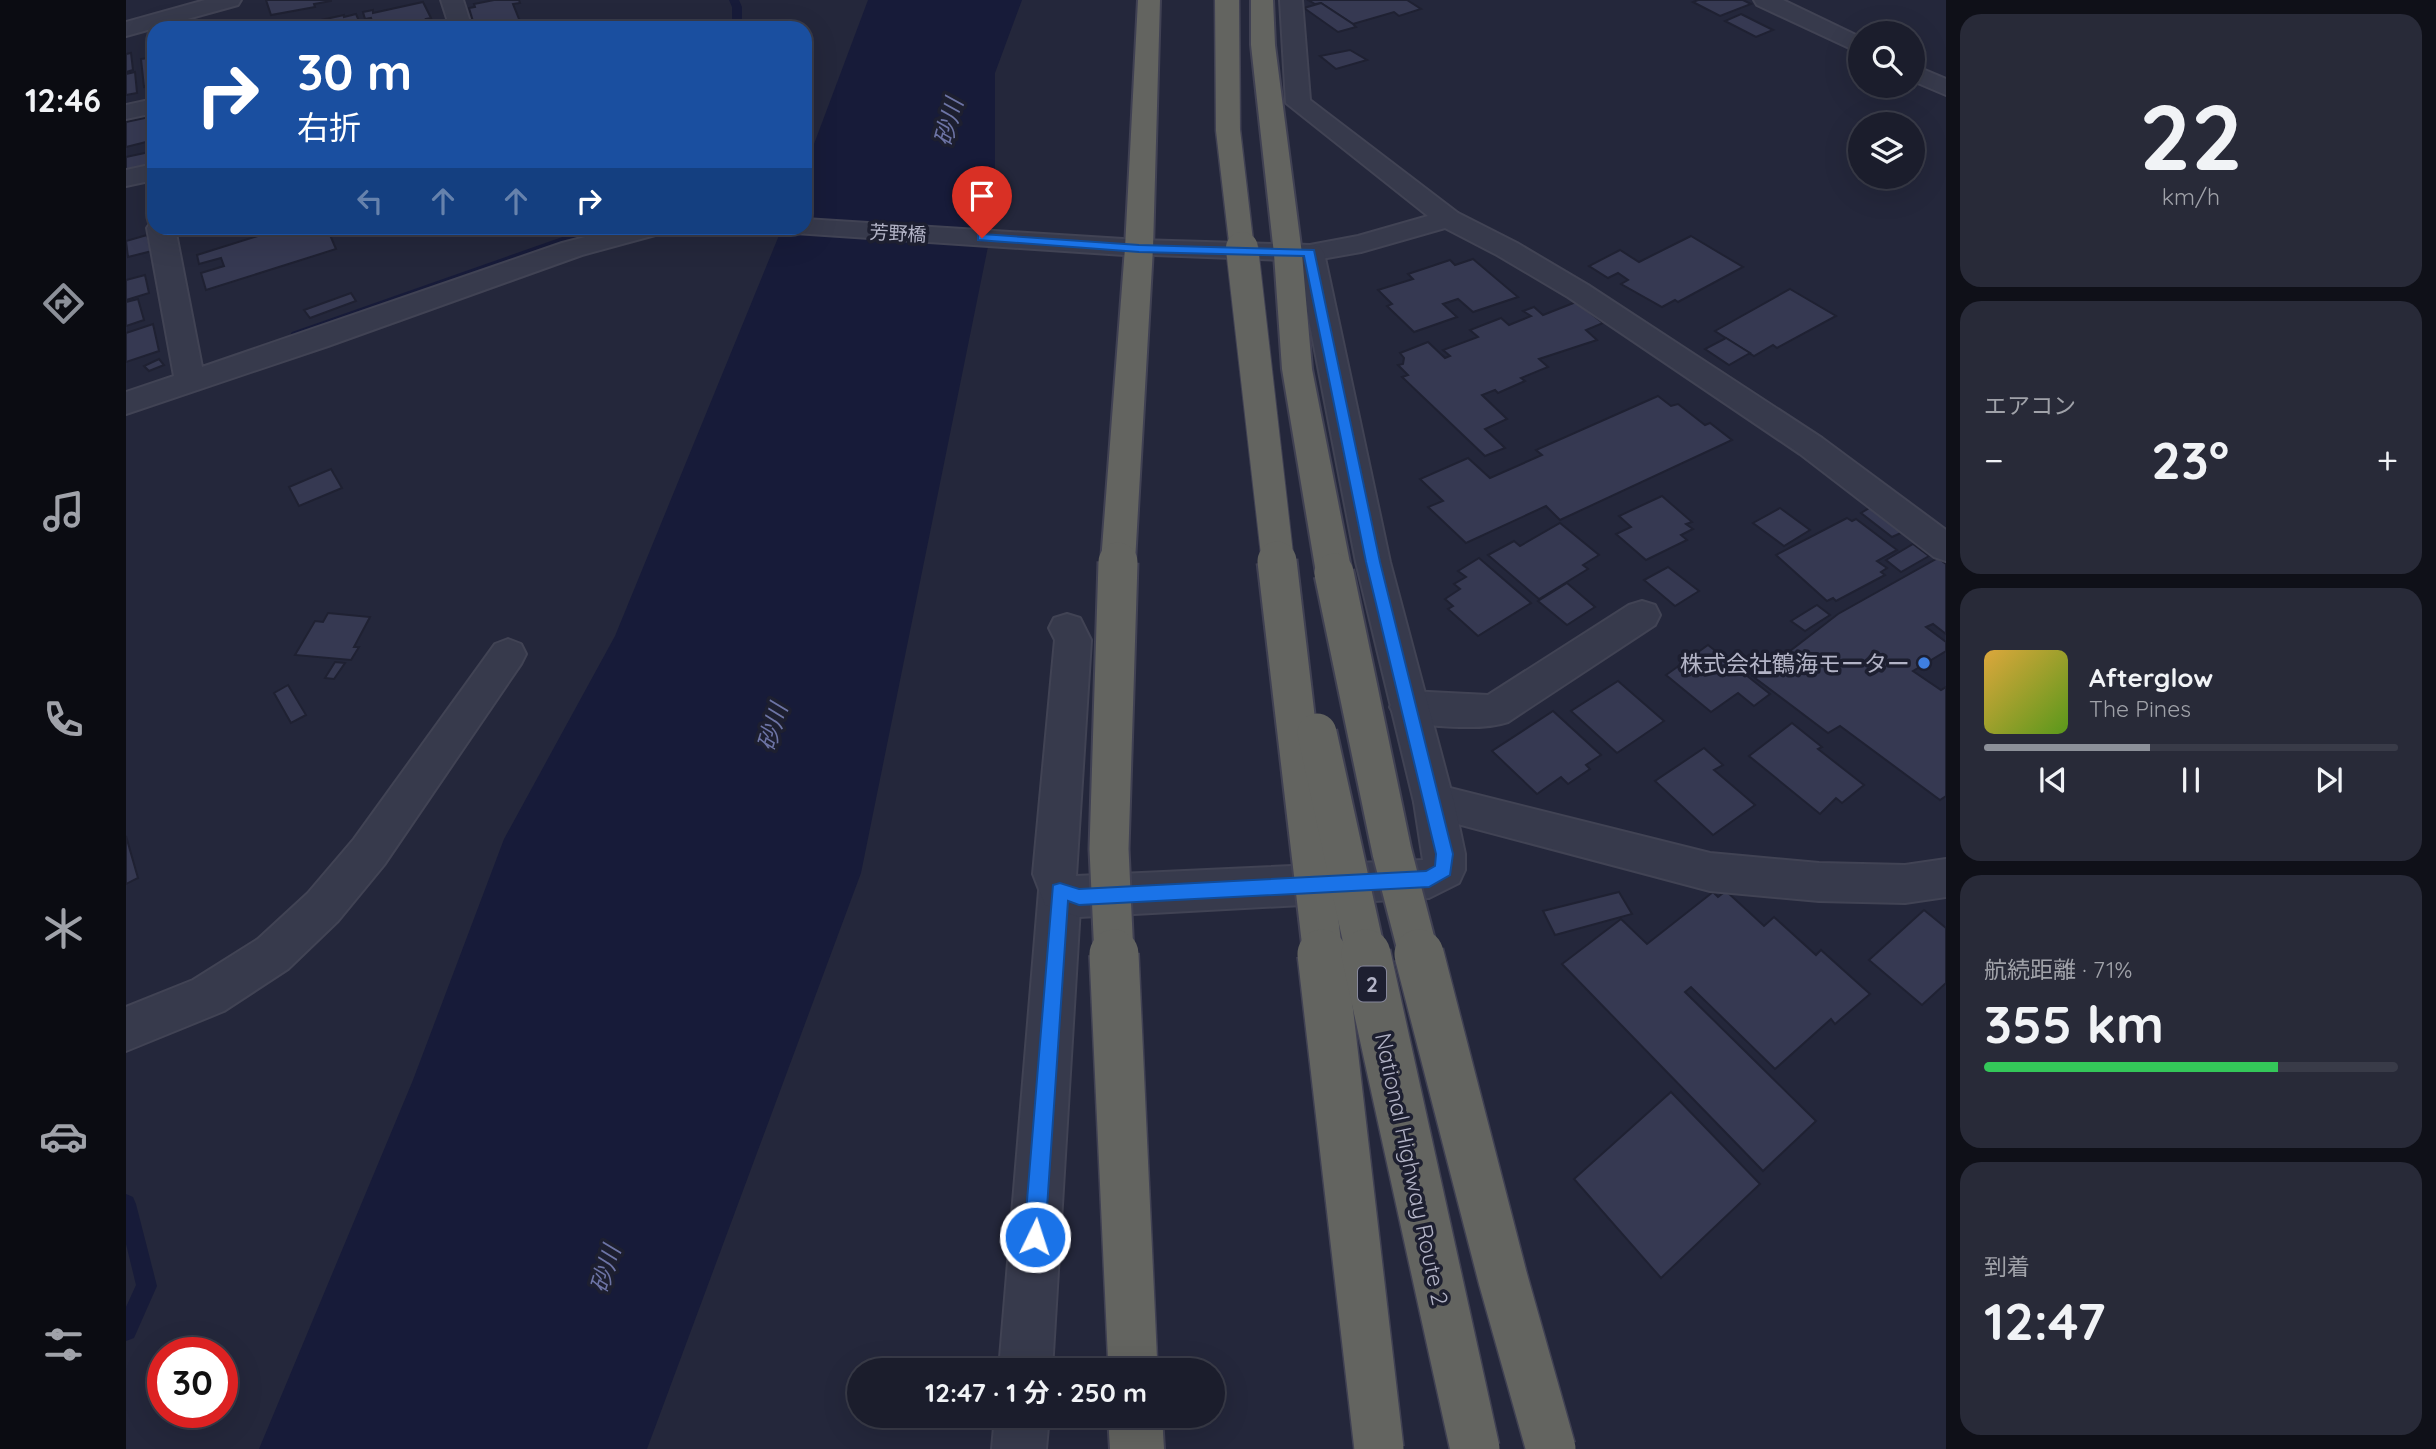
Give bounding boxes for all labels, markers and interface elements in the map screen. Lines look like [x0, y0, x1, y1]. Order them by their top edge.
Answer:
map controls [1848, 21, 1925, 189]
button: search [1848, 21, 1925, 98]
text: 30 m [297, 41, 412, 102]
icon: right [182, 49, 273, 140]
text: 22 [2139, 79, 2243, 193]
text: 12:46 [25, 80, 101, 120]
water label: 砂川 [927, 92, 969, 149]
text: 右折 [297, 107, 361, 147]
button: layers [1848, 112, 1925, 189]
pin [952, 166, 1012, 238]
icon: arrive [963, 177, 1001, 215]
icon: left [351, 182, 389, 220]
icon: ahead [424, 182, 462, 220]
icon: ahead [497, 182, 535, 220]
icon: right [570, 182, 608, 220]
text: km/h [2162, 182, 2220, 211]
street label: 芳野橋 [869, 220, 927, 246]
icon: directions [39, 279, 88, 328]
text: エアコン [1984, 391, 2076, 420]
text: 23° [2151, 427, 2229, 492]
text: − [1984, 436, 2004, 484]
text: + [2377, 436, 2398, 484]
icon: music [39, 487, 88, 536]
place label: 株式会社鶴海モーター [1680, 649, 1910, 678]
marker: 株式会社鶴海モーター [1916, 655, 1932, 671]
text: Afterglow [2089, 661, 2213, 694]
text: The Pines [2089, 694, 2191, 723]
icon: phone [39, 695, 88, 744]
water label: 砂川 [751, 697, 794, 754]
icon: previous [2034, 761, 2072, 799]
icon: pause [2172, 761, 2210, 799]
icon: next [2310, 761, 2348, 799]
icon: climate [39, 904, 88, 953]
text: 航続距離 · 71% [1984, 955, 2132, 984]
road number: 2 [1358, 967, 1386, 1002]
text: 355 km [1984, 991, 2164, 1056]
street label: National Highway Route 2 [1369, 1030, 1455, 1308]
icon: car [39, 1112, 88, 1161]
position arrow [998, 1200, 1072, 1274]
water label: 砂川 [584, 1239, 627, 1296]
text: 到着 [1984, 1252, 2030, 1281]
text: 12:47 [1984, 1288, 2106, 1353]
icon: filters [39, 1320, 88, 1369]
speed limit sign: 30 [147, 1337, 238, 1428]
text: 12:47 · 1 分 · 250 m [925, 1376, 1147, 1409]

